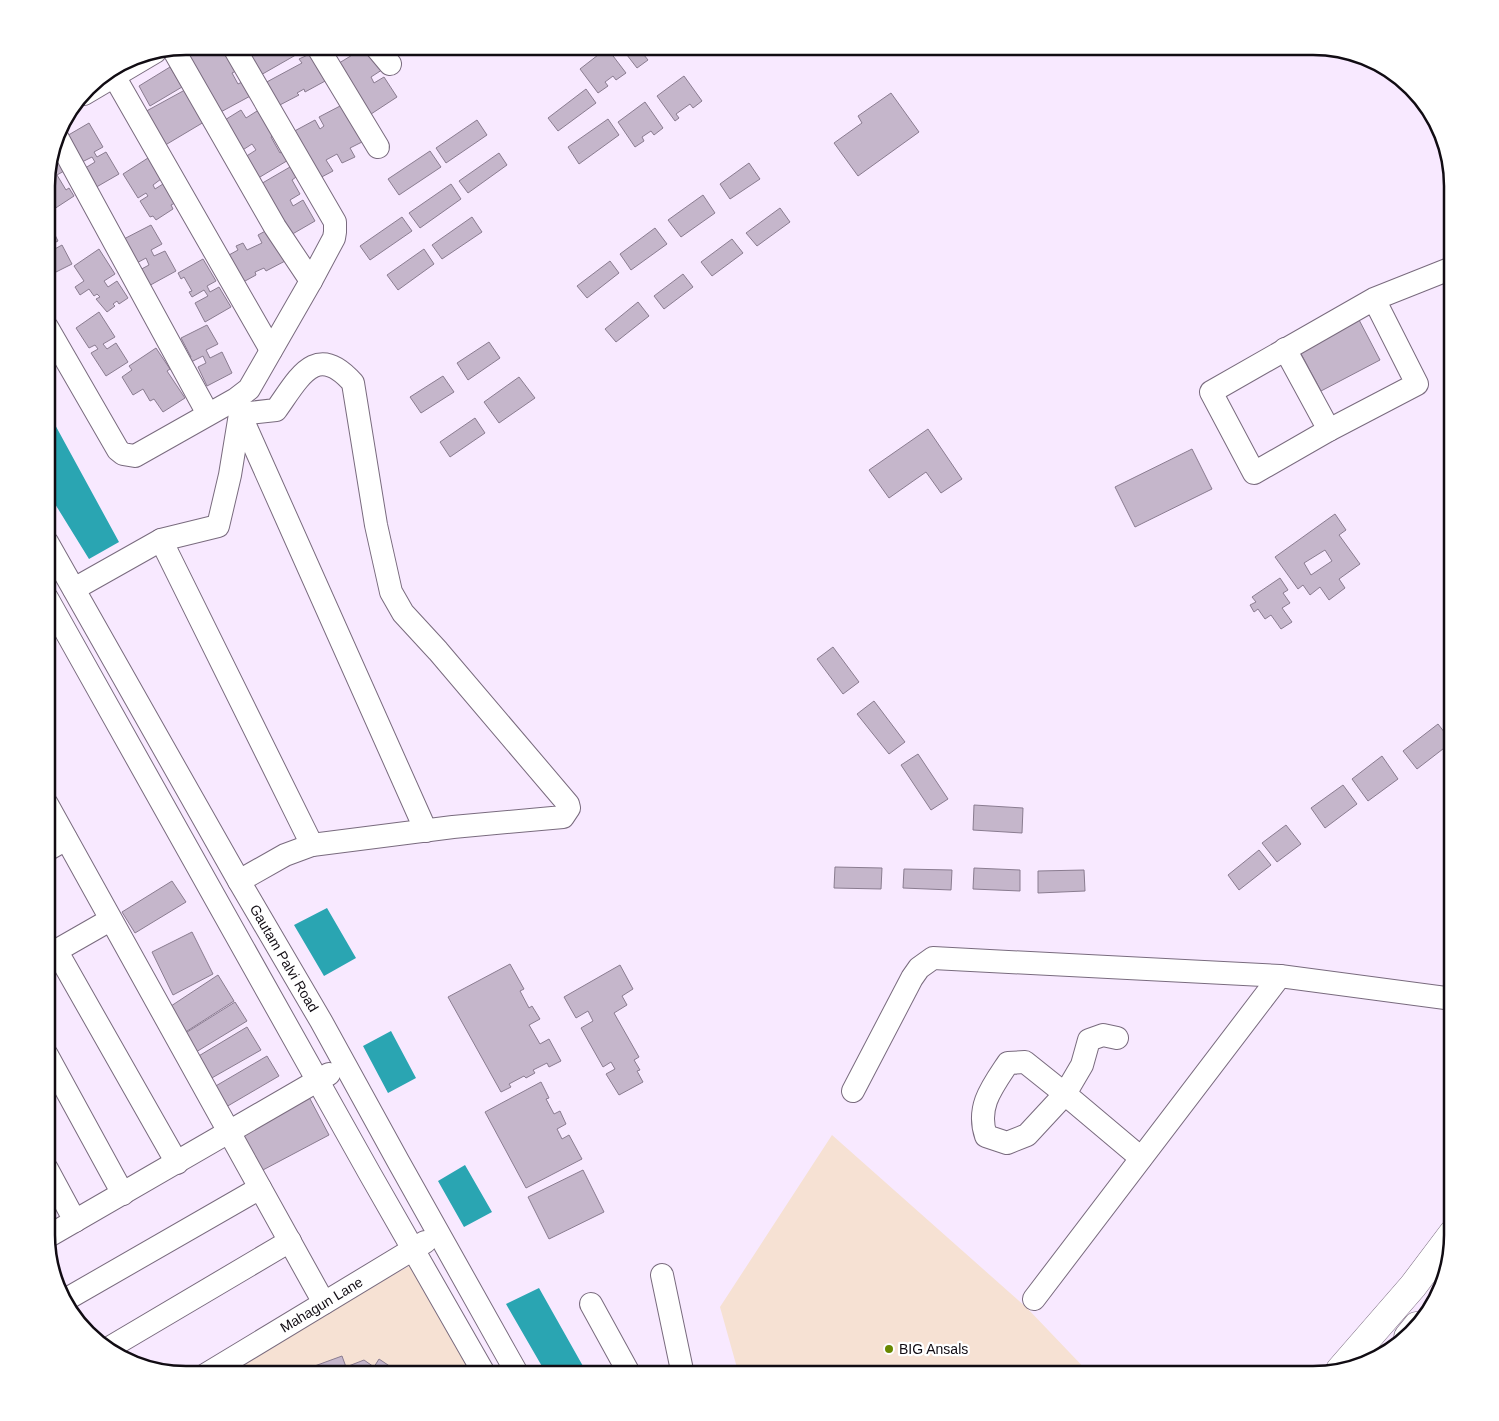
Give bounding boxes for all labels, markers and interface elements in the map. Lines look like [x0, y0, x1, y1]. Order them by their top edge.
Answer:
street label: Gautam Palvi Road [247, 902, 322, 1015]
street label: Mahagun Lane [277, 1273, 366, 1336]
place label: BIG Ansals [899, 1341, 968, 1357]
marker: BIG Ansals [883, 1343, 895, 1355]

